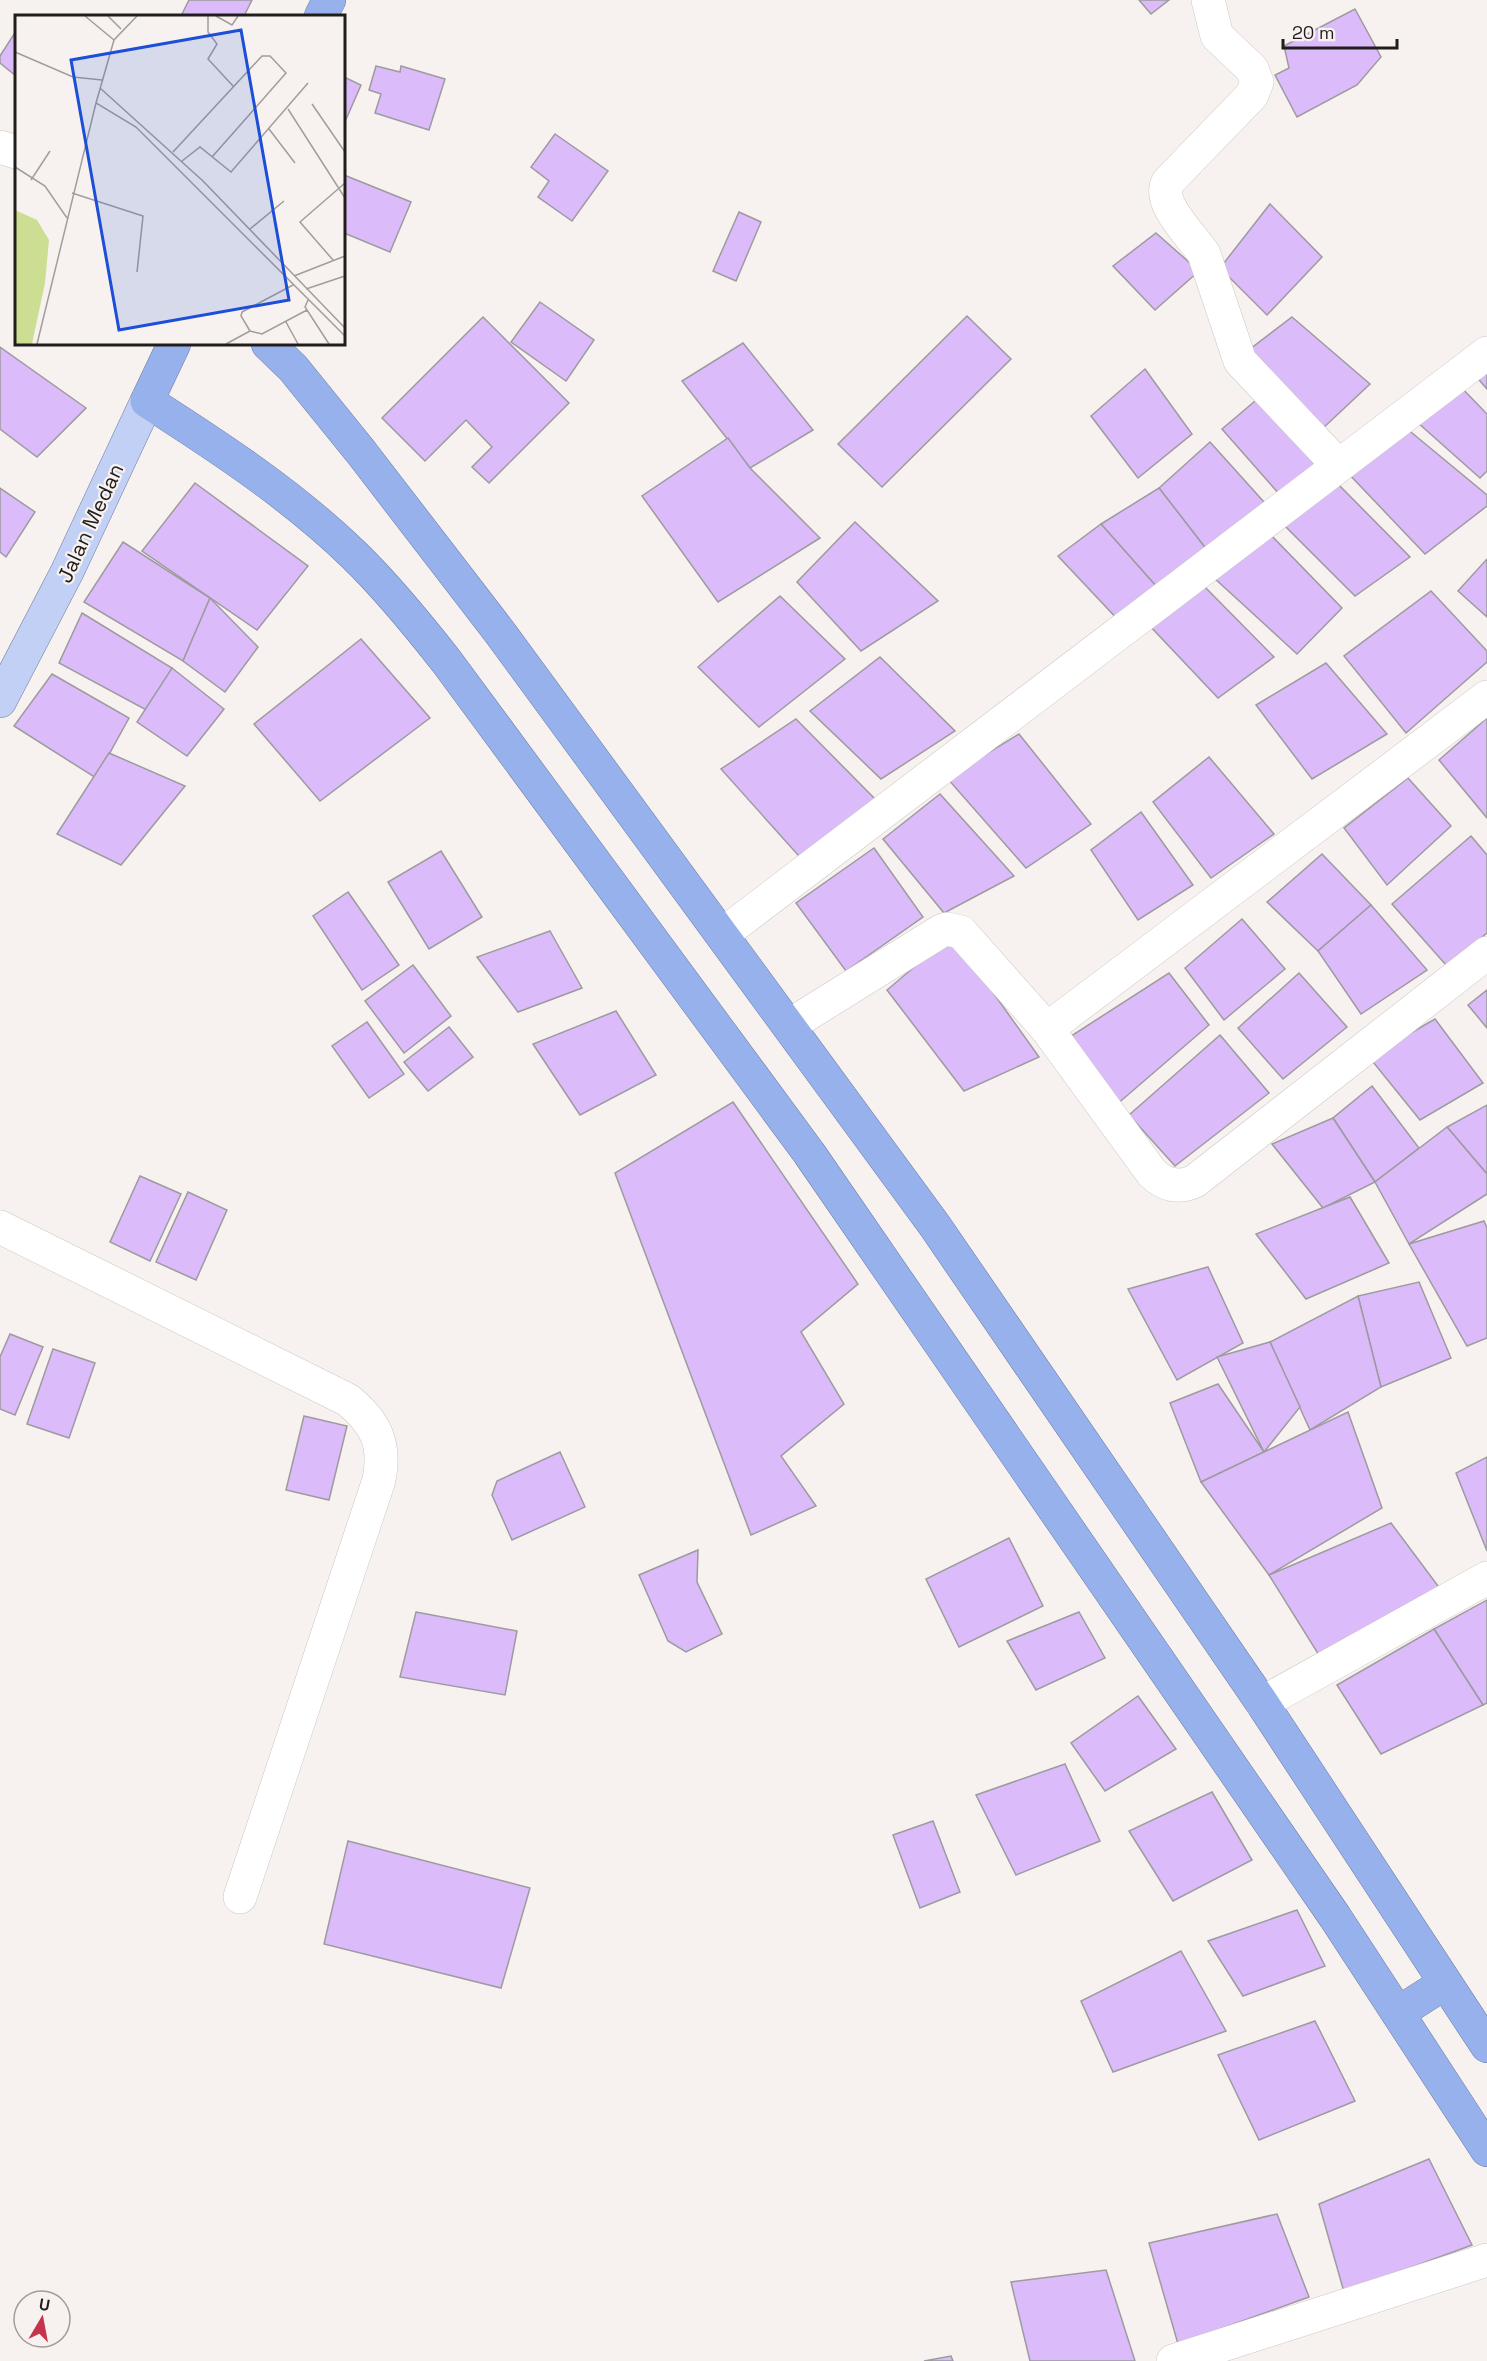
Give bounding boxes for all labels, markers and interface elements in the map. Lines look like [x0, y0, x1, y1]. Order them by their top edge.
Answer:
scale bar [1283, 12, 1397, 50]
inset map [15, 15, 345, 345]
text: 20 m [1292, 21, 1335, 44]
street label: Jalan Medan [51, 459, 129, 587]
north arrow [12, 2289, 72, 2349]
text: U [37, 2293, 52, 2316]

